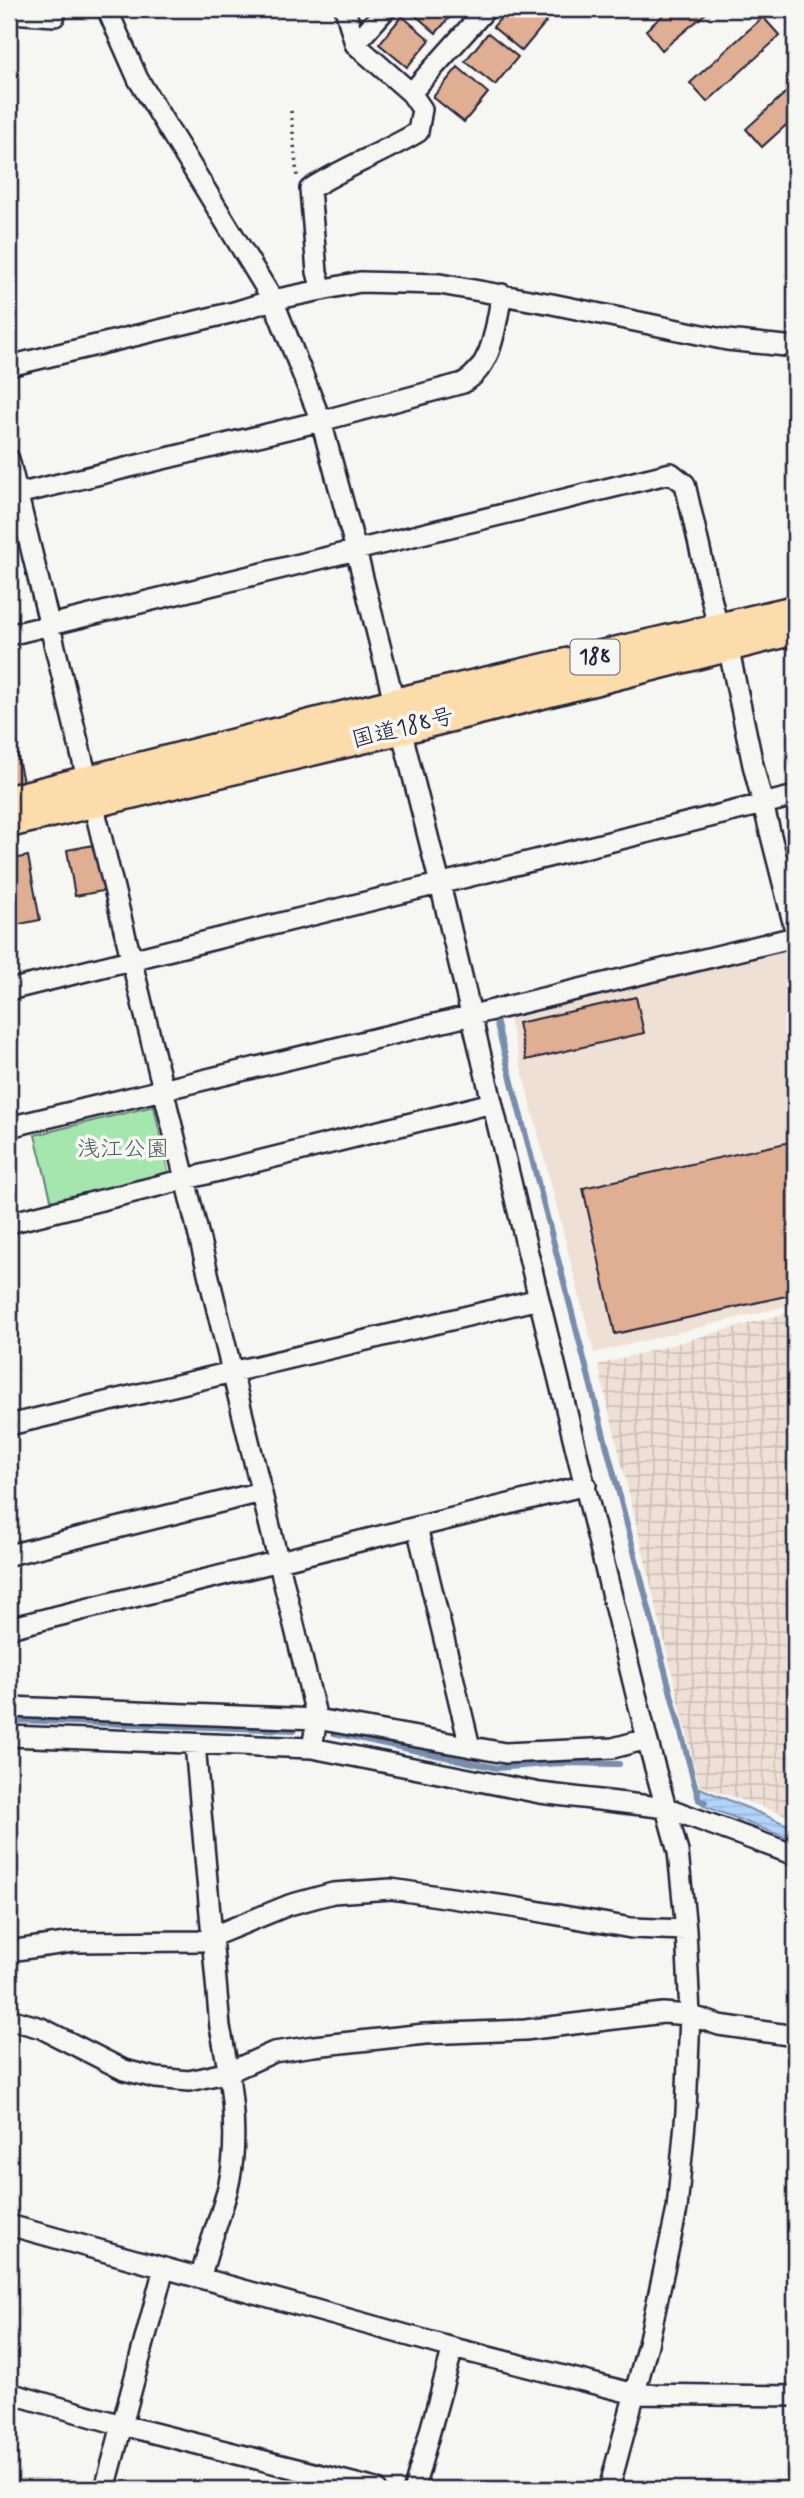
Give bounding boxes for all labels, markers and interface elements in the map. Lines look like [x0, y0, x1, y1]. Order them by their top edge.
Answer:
road number: 188 [570, 640, 620, 674]
street label: 国道188号 [349, 702, 457, 756]
park label: 浅江公園 [77, 1135, 169, 1165]

